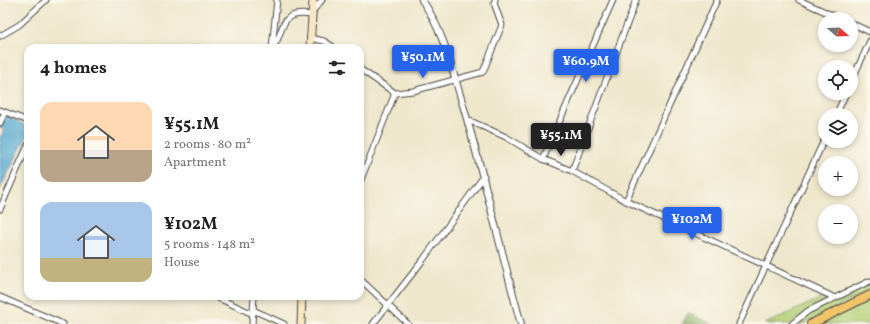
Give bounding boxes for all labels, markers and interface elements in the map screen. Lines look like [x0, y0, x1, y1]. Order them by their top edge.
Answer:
north arrow [818, 12, 858, 52]
map controls [818, 12, 858, 244]
pin: ¥50.1M [390, 45, 456, 79]
text: ¥50.1M [401, 49, 445, 67]
pin: ¥60.9M [553, 49, 619, 83]
text: ¥60.9M [563, 53, 609, 71]
text: 4 homes [40, 57, 107, 80]
icon: filters [326, 57, 348, 79]
button: locate [818, 60, 858, 100]
button: layers [818, 108, 858, 148]
text: ¥55.1M [164, 113, 219, 136]
icon: home [72, 118, 120, 166]
pin: ¥55.1M [528, 123, 594, 157]
text: ¥55.1M [540, 127, 582, 145]
text: 2 rooms · 80 m² [164, 136, 251, 154]
text: Apartment [164, 154, 227, 172]
button: + [818, 156, 858, 196]
button: − [818, 204, 858, 244]
pin: ¥102M [664, 207, 720, 241]
text: ¥102M [672, 211, 712, 229]
text: ¥102M [164, 213, 217, 236]
icon: home [72, 218, 120, 266]
text: 5 rooms · 148 m² [164, 236, 255, 254]
text: House [164, 254, 200, 272]

